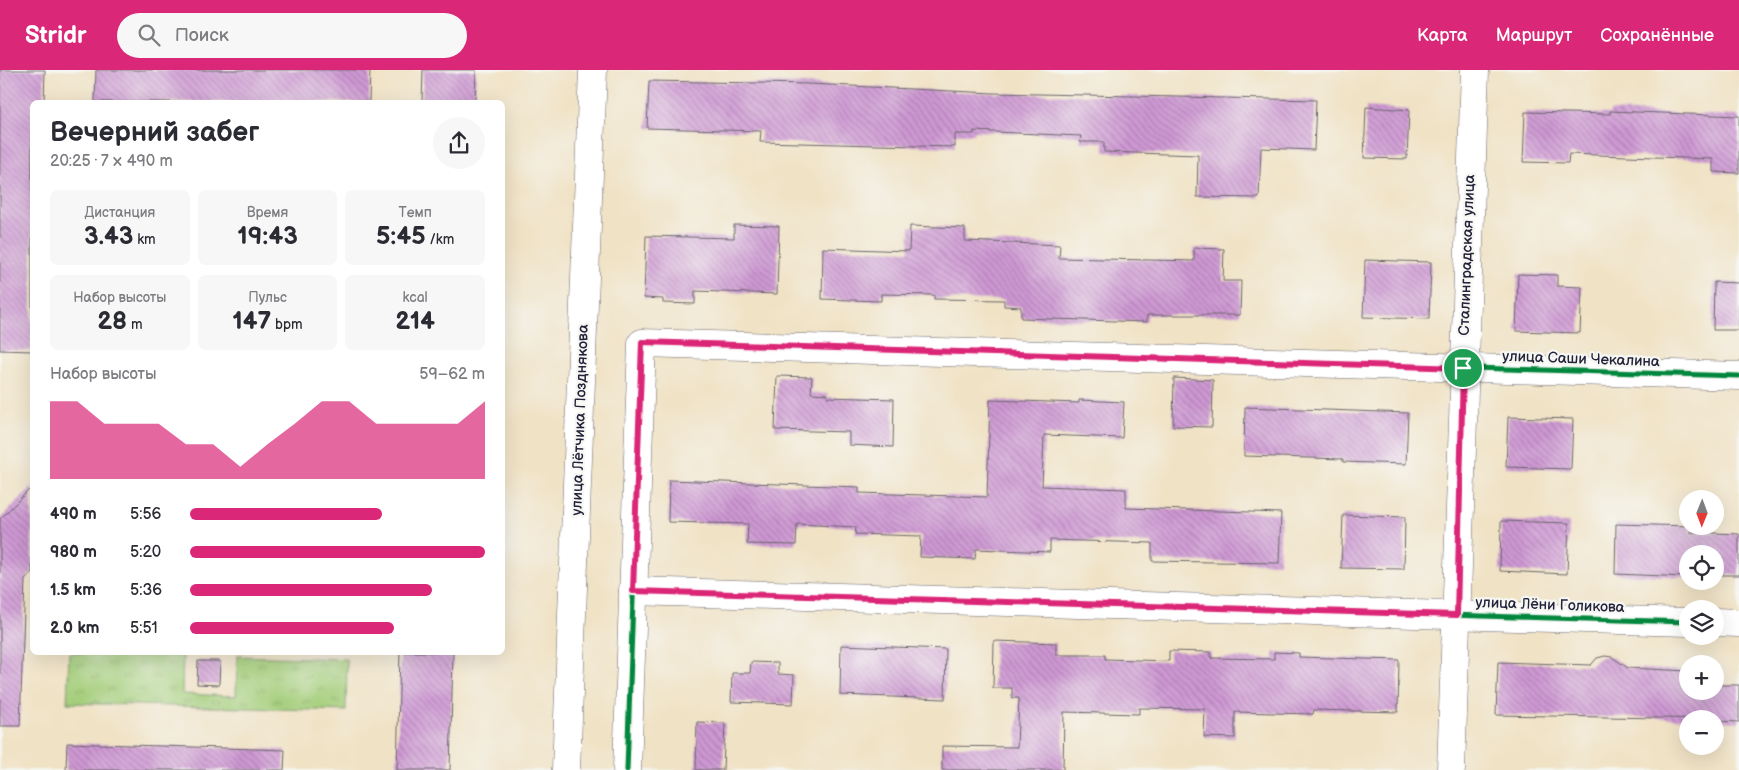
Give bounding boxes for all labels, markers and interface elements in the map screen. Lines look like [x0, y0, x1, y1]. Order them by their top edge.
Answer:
search box [117, 13, 467, 58]
text: Stridr [25, 21, 87, 50]
icon: search [135, 21, 163, 49]
text: Поиск [175, 24, 229, 47]
text: Карта [1417, 25, 1468, 46]
text: Маршрут [1496, 25, 1572, 46]
text: Сохранённые [1600, 25, 1714, 46]
text: Вечерний забег [50, 116, 259, 149]
button: share [433, 117, 485, 169]
text: 20:25 · 7 × 490 m [50, 152, 173, 171]
street label: Сталинградская улица [1455, 174, 1479, 336]
text: Дистанция [84, 204, 155, 221]
text: Время [247, 204, 288, 221]
text: Темп [399, 204, 432, 221]
text: 3.43 [84, 221, 133, 252]
text: 19:43 [237, 221, 298, 252]
text: 5:45 [376, 221, 426, 252]
text: km [133, 231, 156, 248]
text: /km [426, 231, 454, 248]
text: Набор высоты [73, 289, 166, 306]
text: Пульс [248, 289, 287, 306]
text: kcal [403, 289, 428, 306]
text: 28 [97, 306, 127, 337]
text: 147 [232, 306, 271, 337]
text: 214 [395, 306, 435, 337]
text: m [127, 316, 143, 333]
text: bpm [271, 316, 303, 333]
street label: улица Лётчика Позднякова [567, 324, 593, 516]
pin [1442, 347, 1484, 389]
street label: улица Саши Чекалина [1502, 347, 1660, 371]
icon: arrive [1449, 354, 1477, 382]
text: Набор высоты [50, 365, 157, 384]
text: 59–62 m [419, 365, 485, 384]
north arrow [1679, 490, 1724, 535]
map controls [1679, 490, 1724, 755]
text: 490 m [50, 505, 97, 524]
text: 5:56 [130, 505, 161, 524]
text: 980 m [50, 543, 97, 562]
text: 5:20 [130, 543, 161, 562]
button: locate [1679, 545, 1724, 590]
text: 1.5 km [50, 581, 96, 600]
text: 5:36 [130, 581, 162, 600]
street label: улица Лёни Голикова [1475, 593, 1625, 617]
button: layers [1679, 600, 1724, 645]
text: 2.0 km [50, 619, 99, 638]
text: 5:51 [130, 619, 158, 638]
button: + [1679, 655, 1724, 700]
button: − [1679, 710, 1724, 755]

